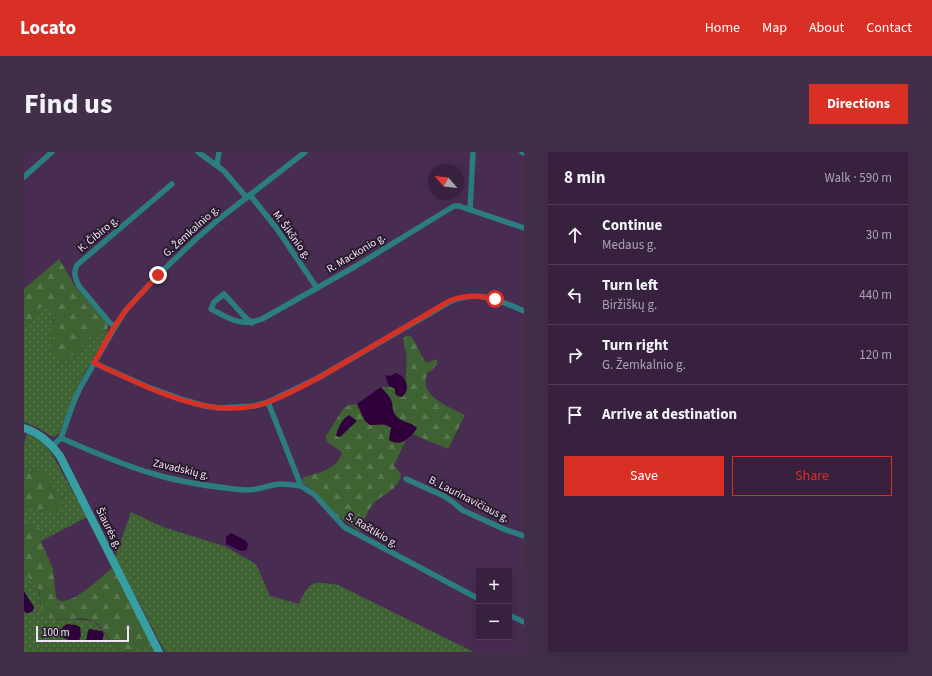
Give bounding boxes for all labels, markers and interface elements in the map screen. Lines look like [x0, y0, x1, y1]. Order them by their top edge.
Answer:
text: Locato [20, 15, 76, 42]
text: Home [705, 18, 740, 38]
text: Map [762, 18, 787, 38]
text: About [809, 18, 844, 38]
text: Contact [866, 18, 912, 38]
text: Find us [24, 84, 112, 124]
button: Directions [809, 84, 908, 124]
north arrow [428, 164, 464, 200]
text: 8 min [564, 166, 605, 190]
text: Walk · 590 m [824, 169, 892, 187]
street label: G. Žemkalnio g. [160, 202, 223, 260]
street label: M. Šikšnio g. [269, 208, 315, 263]
street label: K. Čibiro g. [74, 212, 122, 256]
text: Continue [602, 215, 662, 236]
icon: ahead [564, 224, 586, 246]
text: 30 m [866, 226, 892, 244]
street label: R. Mackonio g. [324, 229, 388, 276]
text: Medaus g. [602, 236, 657, 254]
route end [149, 266, 167, 284]
text: Turn left [602, 275, 658, 296]
icon: left [564, 284, 586, 306]
text: 440 m [859, 286, 892, 304]
route start [486, 290, 504, 308]
text: Biržiškų g. [602, 296, 657, 314]
text: Turn right [602, 335, 668, 356]
icon: right [564, 344, 586, 366]
text: 120 m [859, 346, 892, 364]
text: G. Žemkalnio g. [602, 356, 686, 374]
icon: arrive [564, 404, 586, 426]
text: Arrive at destination [602, 404, 737, 425]
street label: Zavadskių g. [151, 455, 211, 483]
button: Save [564, 456, 724, 496]
button: Share [732, 456, 892, 496]
street label: B. Laurinavičiaus g. [426, 472, 512, 526]
street label: Šiaurės g. [92, 505, 126, 551]
street label: S. Raštikio g. [343, 509, 401, 551]
map controls [476, 568, 512, 640]
button: + [476, 568, 512, 604]
button: − [476, 604, 512, 640]
scale bar [36, 624, 129, 643]
text: 100 m [42, 625, 70, 640]

